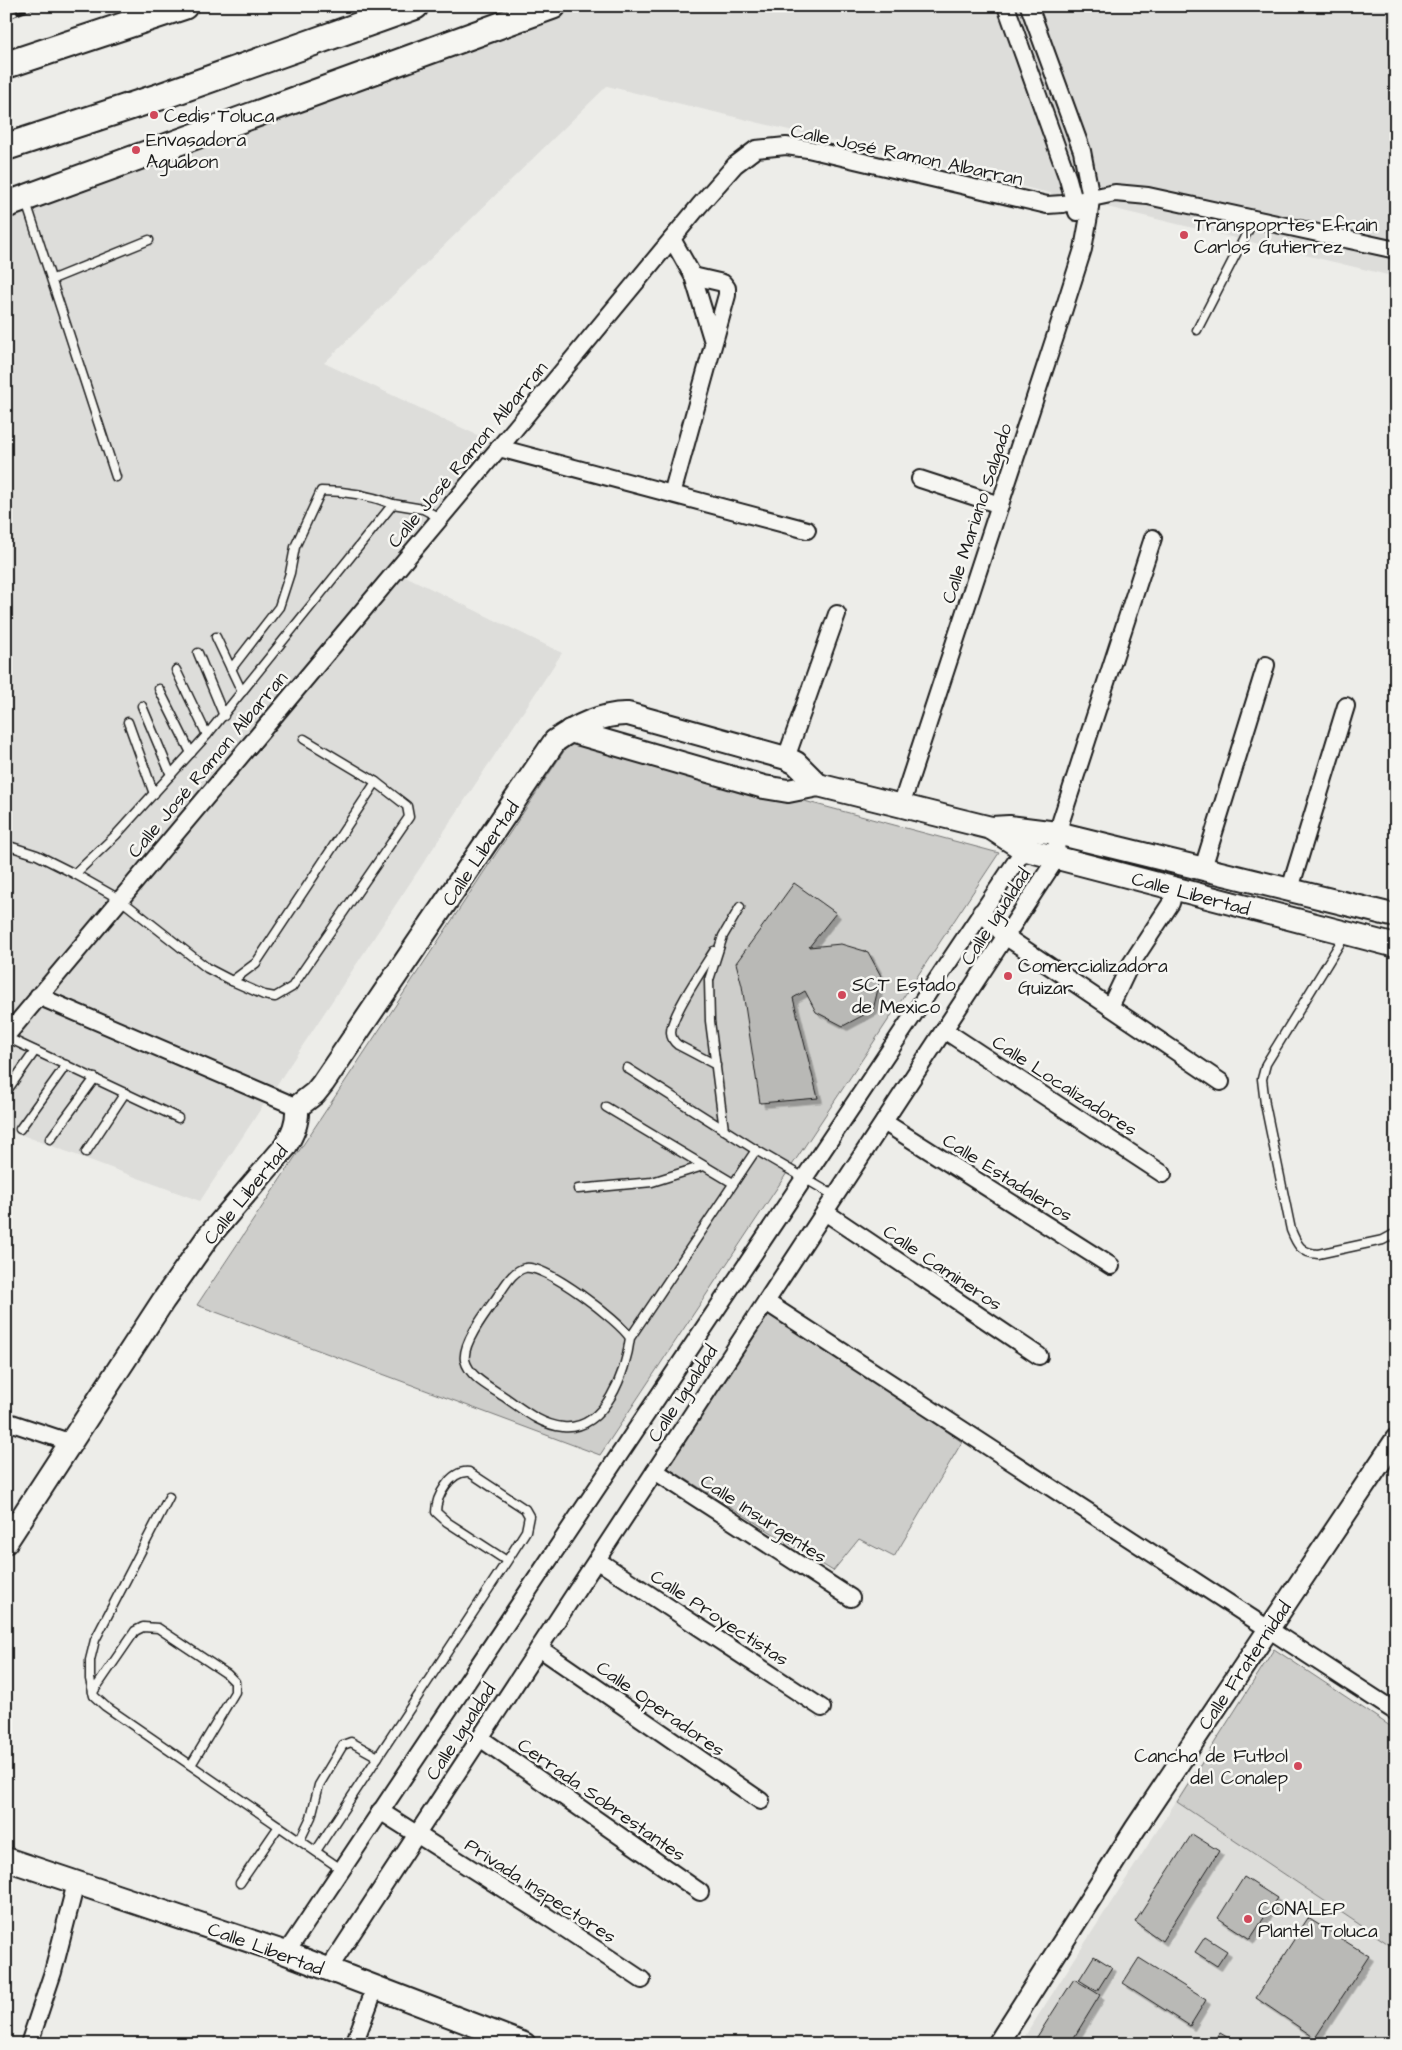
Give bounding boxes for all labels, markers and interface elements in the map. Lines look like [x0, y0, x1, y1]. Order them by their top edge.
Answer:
place label: Cedis Toluca [164, 103, 275, 130]
marker: Cedis Toluca [148, 109, 160, 121]
street label: Calle José Ramon Albarran [788, 118, 1025, 193]
place label: Envasadora Aguabon [146, 127, 246, 177]
marker: Envasadora Aguabon [130, 144, 142, 156]
place label: Transpoprtes Efrain Carlos Gutierrez [1194, 212, 1378, 261]
marker: Transpoprtes Efrain Carlos Gutierrez [1178, 229, 1190, 241]
street label: Calle José Ramon Albarran [382, 356, 555, 554]
street label: Calle Mariano Salgado [936, 420, 1020, 607]
street label: Calle José Ramon Albarran [122, 666, 295, 864]
street label: Calle Libertad [436, 796, 527, 912]
street label: Calle Igualdad [955, 863, 1039, 971]
street label: Calle Libertad [1128, 866, 1253, 923]
place label: Comercializadora Guizar [1018, 953, 1168, 1002]
marker: Comercializadora Guizar [1002, 970, 1014, 982]
place label: SCT Estado de Mexico [852, 972, 956, 1021]
marker: SCT Estado de Mexico [836, 989, 848, 1001]
street label: Calle Localizadores [986, 1029, 1142, 1143]
street label: Calle Estadaleros [937, 1127, 1077, 1229]
street label: Calle Libertad [197, 1139, 295, 1251]
street label: Calle Camineros [877, 1218, 1007, 1318]
street label: Calle Igualdad [642, 1340, 726, 1448]
street label: Calle Insurgentes [694, 1468, 832, 1571]
street label: Calle Proyectistas [644, 1563, 794, 1674]
street label: Calle Fraternidad [1192, 1596, 1299, 1736]
street label: Calle Operadores [590, 1655, 730, 1764]
street label: Calle Igualdad [420, 1678, 504, 1786]
street label: Cerrada Sobrestantes [512, 1732, 691, 1869]
place label: Cancha de Futbol del Conalep [1134, 1743, 1288, 1792]
marker: Cancha de Futbol del Conalep [1292, 1760, 1304, 1772]
street label: Privada Inspectores [459, 1832, 621, 1950]
place label: CONALEP Plantel Toluca [1258, 1896, 1378, 1945]
marker: CONALEP Plantel Toluca [1242, 1913, 1254, 1925]
street label: Calle Libertad [204, 1916, 327, 1983]

